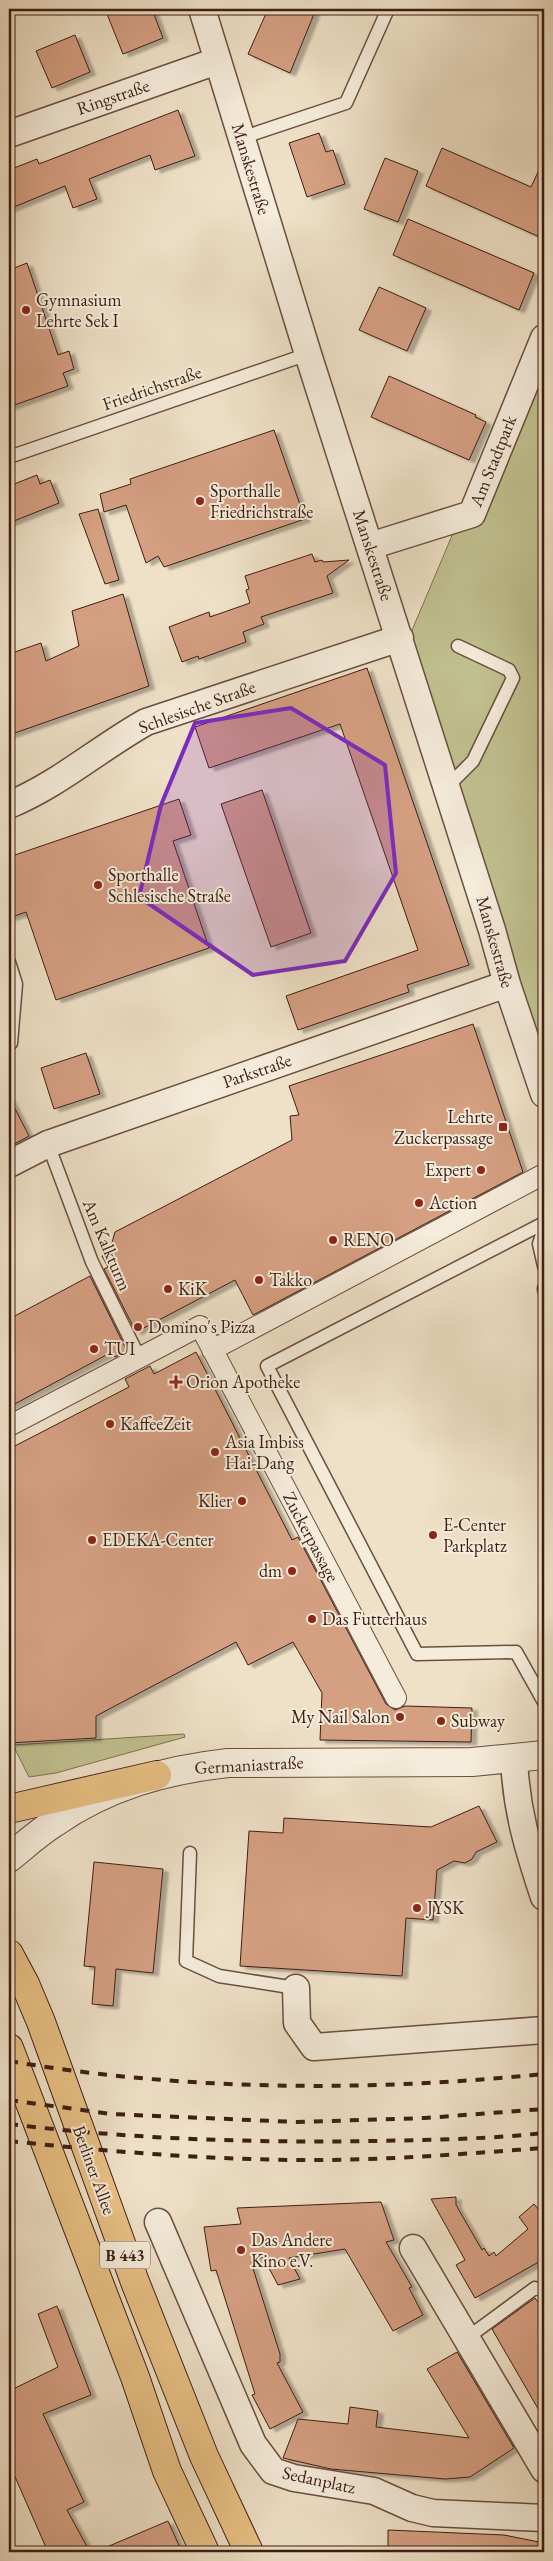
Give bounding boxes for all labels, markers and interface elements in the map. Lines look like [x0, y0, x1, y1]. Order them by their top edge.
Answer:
street label: Ringstraße [73, 73, 152, 120]
street label: Manskestraße [227, 120, 276, 217]
place label: Gymnasium Lehrte Sek I [36, 288, 121, 332]
marker: Gymnasium Lehrte Sek I [20, 304, 32, 316]
street label: Friedrichstraße [99, 360, 204, 415]
street label: Am Stadtpark [463, 411, 522, 511]
place label: Sporthalle Friedrichstraße [210, 479, 313, 523]
marker: Sporthalle Friedrichstraße [194, 495, 206, 507]
street label: Manskestraße [348, 506, 399, 603]
street label: Schlesische Straße [135, 675, 258, 738]
place label: Sporthalle Schlesische Straße [108, 863, 231, 907]
marker: Sporthalle Schlesische Straße [92, 879, 104, 891]
street label: Manskestraße [471, 893, 520, 990]
street label: Parkstraße [219, 1048, 294, 1093]
place label: Lehrte Zuckerpassage [394, 1105, 493, 1149]
marker: Lehrte Zuckerpassage [497, 1121, 509, 1133]
place label: Expert [425, 1158, 471, 1181]
marker: Expert [475, 1164, 487, 1176]
place label: Action [428, 1191, 478, 1214]
street label: Am Kalkturm [77, 1195, 137, 1294]
marker: Action [413, 1197, 425, 1209]
place label: RENO [343, 1228, 394, 1251]
marker: RENO [327, 1234, 339, 1246]
place label: Takko [269, 1268, 312, 1291]
marker: Takko [253, 1274, 265, 1286]
place label: KiK [178, 1277, 208, 1300]
marker: KiK [162, 1283, 174, 1295]
place label: Domino's Pizza [148, 1315, 256, 1338]
marker: Domino's Pizza [132, 1321, 144, 1333]
place label: TUI [104, 1337, 135, 1360]
marker: TUI [88, 1343, 100, 1355]
place label: Orion Apotheke [186, 1370, 300, 1393]
marker: Orion Apotheke [170, 1376, 182, 1388]
place label: KaffeeZeit [120, 1412, 191, 1435]
marker: KaffeeZeit [104, 1418, 116, 1430]
place label: Asia Imbiss Hai-Dang [224, 1430, 304, 1474]
marker: Asia Imbiss Hai-Dang [209, 1446, 221, 1458]
street label: Zuckerpassage [278, 1488, 345, 1586]
place label: Klier [198, 1489, 232, 1512]
marker: Klier [236, 1495, 248, 1507]
place label: E-Center Parkplatz [443, 1513, 507, 1557]
place label: EDEKA-Center [102, 1528, 214, 1551]
marker: E-Center Parkplatz [427, 1529, 439, 1541]
marker: EDEKA-Center [86, 1534, 98, 1546]
place label: dm [259, 1559, 282, 1582]
marker: dm [286, 1565, 298, 1577]
place label: Das Futterhaus [322, 1607, 427, 1630]
marker: Das Futterhaus [306, 1613, 318, 1625]
place label: My Nail Salon [291, 1705, 390, 1728]
place label: Subway [451, 1709, 505, 1732]
marker: My Nail Salon [394, 1711, 406, 1723]
marker: Subway [435, 1715, 447, 1727]
street label: Germaniastraße [194, 1750, 304, 1779]
place label: JYSK [425, 1896, 465, 1919]
marker: JYSK [411, 1902, 423, 1914]
street label: Berliner Allee [68, 2122, 121, 2218]
place label: Das Andere Kino e.V. [251, 2228, 332, 2272]
road number: B 443 [100, 2242, 150, 2268]
marker: Das Andere Kino e.V. [235, 2244, 247, 2256]
street label: Sedanplatz [281, 2461, 358, 2498]

